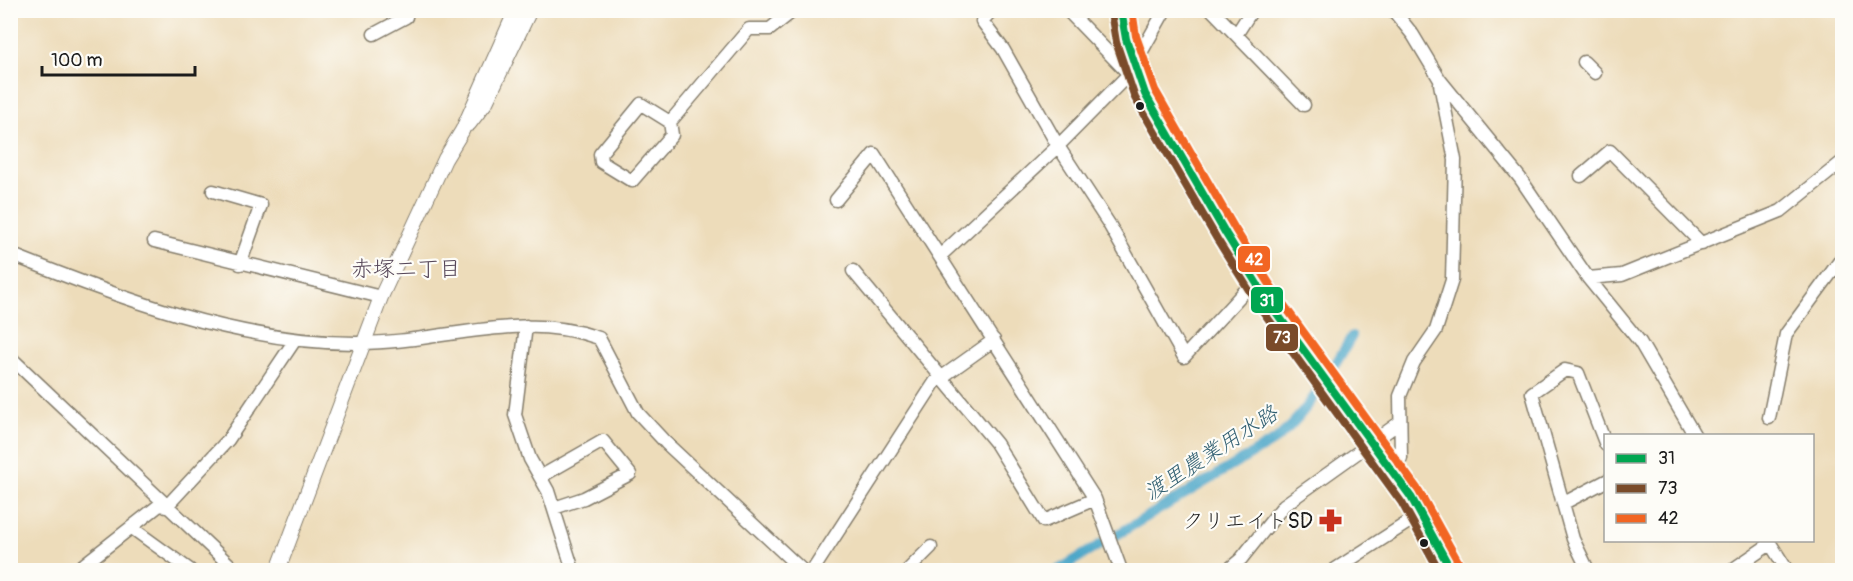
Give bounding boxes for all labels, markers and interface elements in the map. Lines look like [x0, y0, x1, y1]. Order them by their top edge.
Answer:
scale bar [42, 39, 195, 77]
text: 100 m [51, 49, 103, 72]
unlabelled marker [1134, 100, 1146, 112]
line badge: 42 [1237, 245, 1271, 273]
text: 42 [1245, 250, 1263, 270]
district label: 赤塚二丁目 [351, 255, 461, 283]
line badge: 31 [1250, 286, 1284, 314]
text: 31 [1259, 291, 1275, 311]
line badge: 73 [1265, 323, 1299, 352]
text: 73 [1273, 328, 1291, 348]
water label: 渡里農業用水路 [1139, 398, 1285, 507]
legend [1604, 434, 1814, 542]
text: 31 [1658, 447, 1675, 470]
text: 73 [1658, 477, 1678, 500]
text: 42 [1658, 507, 1679, 530]
place label: クリエイトSD [1183, 508, 1313, 535]
pharmacy icon: クリエイトSD [1318, 508, 1344, 534]
unlabelled marker [1418, 537, 1430, 549]

